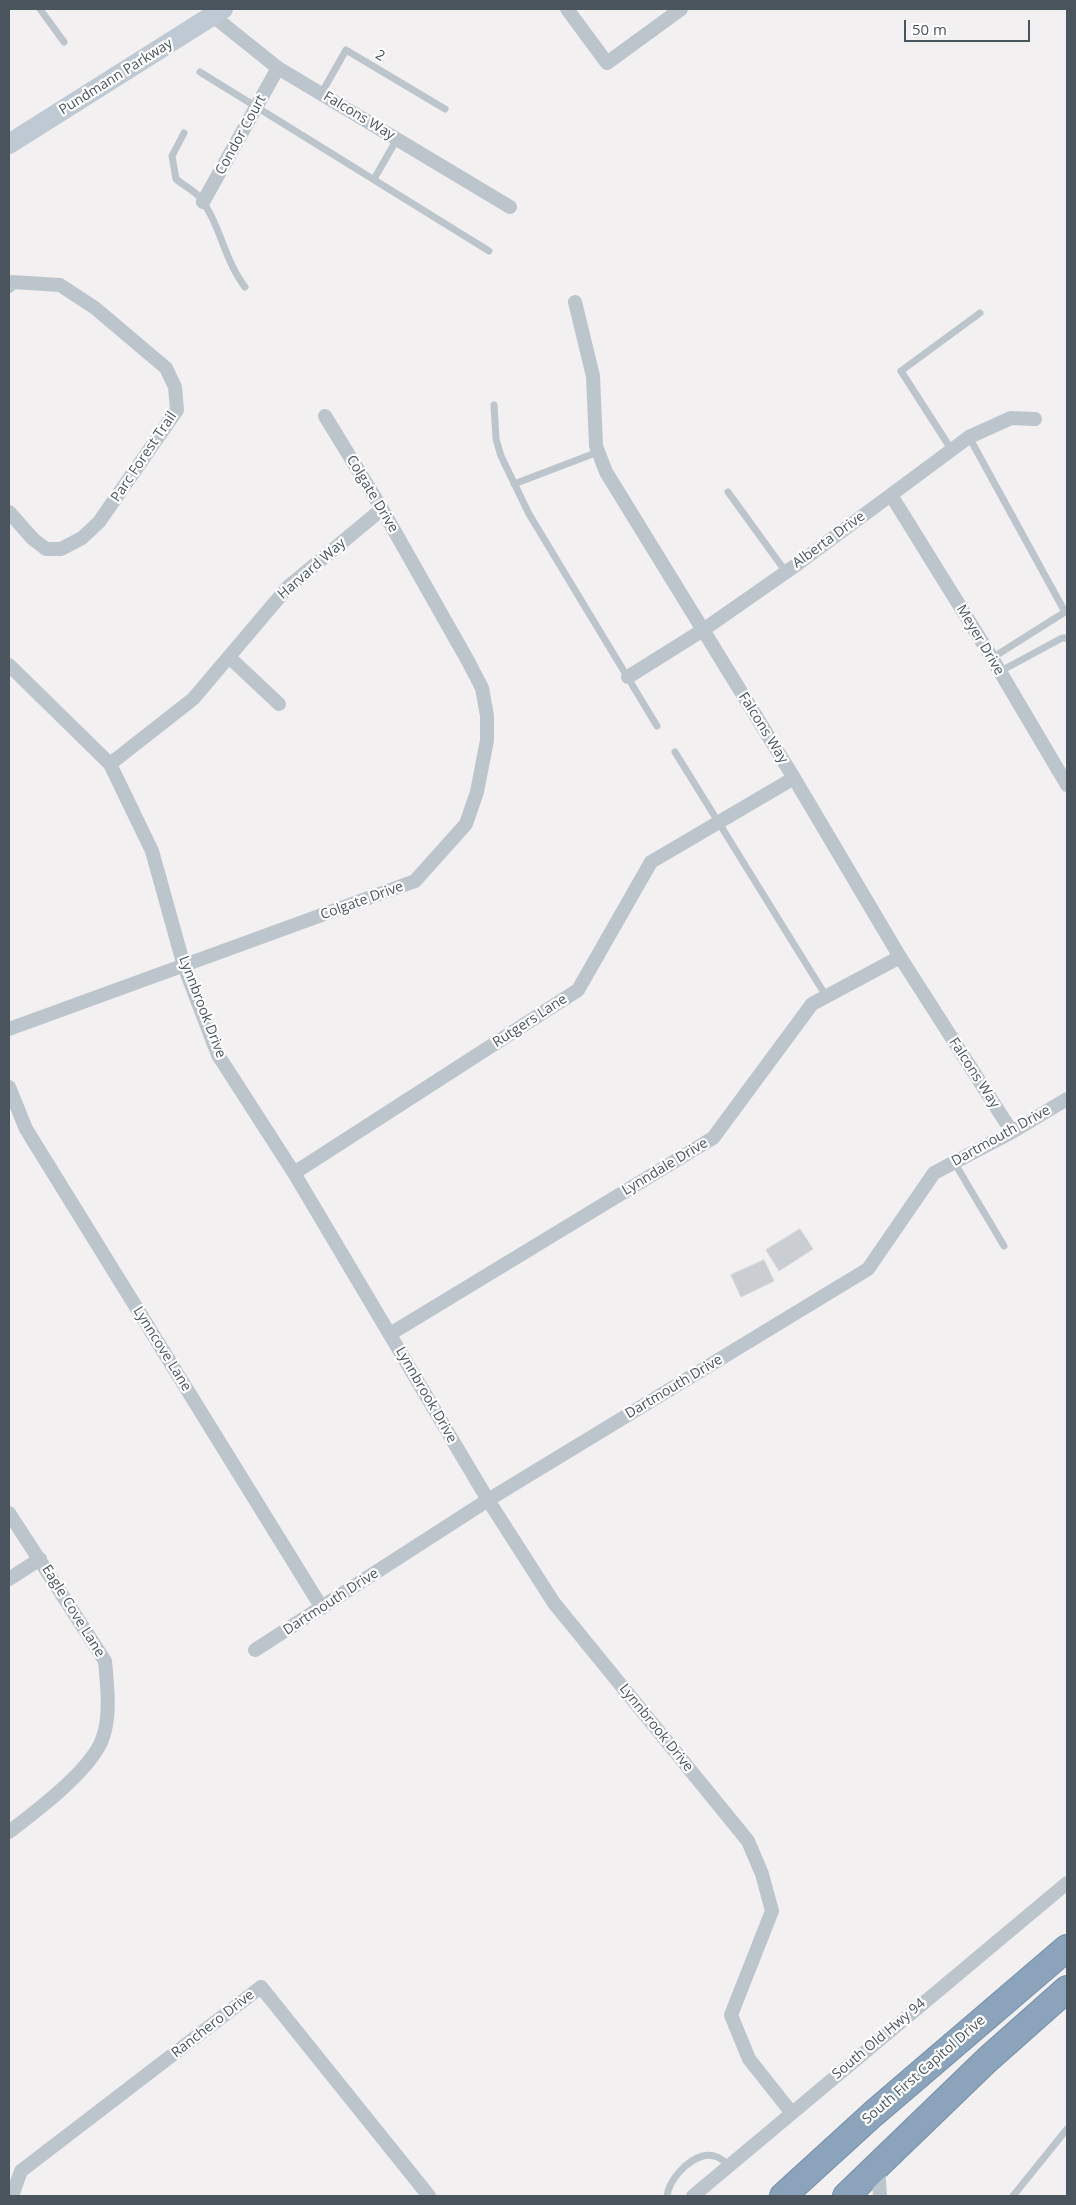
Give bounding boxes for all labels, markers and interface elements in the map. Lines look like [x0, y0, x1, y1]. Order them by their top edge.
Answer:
scale bar [906, 10, 1032, 42]
text: 50 m [912, 19, 947, 39]
street label: Pundmann Parkway [56, 35, 176, 119]
street label: 2 [372, 47, 388, 65]
street label: Falcons Way [320, 88, 398, 144]
street label: Condor Court [212, 92, 270, 178]
street label: Parc Forest Trail [108, 409, 180, 505]
street label: Colgate Drive [342, 452, 402, 536]
street label: Alberta Drive [790, 508, 868, 572]
street label: Harvard Way [275, 535, 349, 603]
street label: Meyer Drive [952, 602, 1008, 678]
street label: Falcons Way [735, 690, 791, 766]
street label: Colgate Drive [318, 878, 406, 924]
street label: Lynnbrook Drive [175, 954, 229, 1060]
street label: Rutgers Lane [490, 991, 570, 1051]
street label: Falcons Way [945, 1035, 1003, 1111]
street label: Dartmouth Drive [949, 1102, 1053, 1170]
street label: Lynndale Drive [619, 1135, 711, 1199]
street label: Lynncove Lane [129, 1304, 195, 1394]
street label: Lynnbrook Drive [392, 1344, 460, 1446]
street label: Dartmouth Drive [622, 1351, 726, 1423]
street label: Eagle Cove Lane [38, 1562, 108, 1660]
street label: Dartmouth Drive [280, 1565, 382, 1639]
street label: Lynnbrook Drive [616, 1681, 696, 1775]
street label: Ranchero Drive [168, 1987, 258, 2061]
street label: South Old Hwy 94 [829, 1995, 929, 2083]
street label: South First Capitol Drive [859, 2012, 989, 2128]

